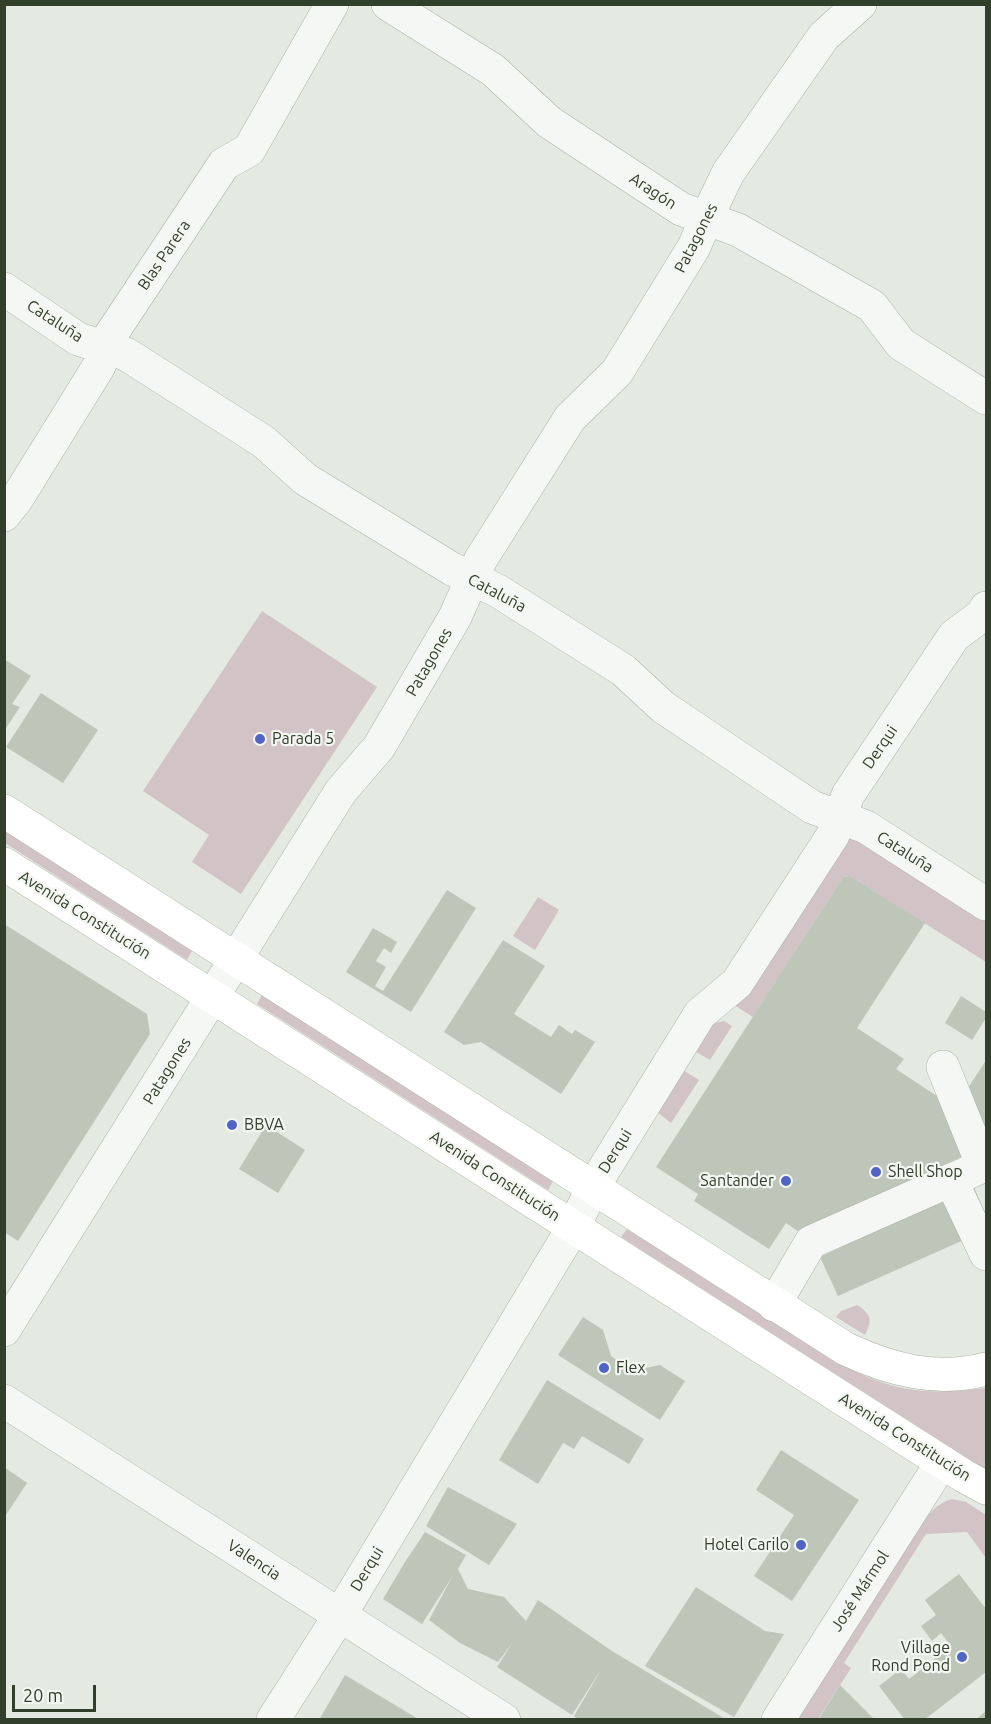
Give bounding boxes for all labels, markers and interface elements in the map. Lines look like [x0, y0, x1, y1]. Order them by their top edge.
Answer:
street label: Aragón [626, 169, 680, 213]
street label: Patagones [670, 200, 722, 276]
street label: Blas Parera [134, 216, 194, 294]
street label: Cataluña [23, 296, 87, 346]
street label: Cataluña [465, 570, 529, 616]
street label: Patagones [402, 624, 456, 700]
street label: Derqui [858, 722, 902, 772]
place label: Parada 5 [272, 729, 334, 749]
marker: Parada 5 [253, 732, 267, 746]
street label: Cataluña [873, 827, 937, 877]
street label: Avenida Constitución [16, 867, 154, 963]
street label: Patagones [139, 1034, 195, 1108]
place label: BBVA [244, 1115, 284, 1135]
marker: BBVA [225, 1118, 239, 1132]
street label: Derqui [594, 1125, 636, 1177]
street label: Avenida Constitución [426, 1127, 564, 1225]
place label: Shell Shop [888, 1162, 963, 1182]
marker: Shell Shop [869, 1165, 883, 1179]
place label: Santander [700, 1171, 774, 1191]
marker: Santander [779, 1174, 793, 1188]
place label: Flex [616, 1358, 646, 1378]
marker: Flex [597, 1361, 611, 1375]
street label: Avenida Constitución [836, 1389, 974, 1485]
place label: Hotel Carilo [704, 1535, 789, 1555]
street label: Valencia [224, 1536, 284, 1584]
marker: Hotel Carilo [794, 1538, 808, 1552]
street label: Derqui [346, 1543, 388, 1595]
street label: José Mármol [827, 1547, 893, 1635]
place label: Village Rond Pond [871, 1638, 950, 1676]
marker: Village Rond Pond [955, 1650, 969, 1664]
scale bar [15, 1673, 99, 1711]
text: 20 m [23, 1685, 63, 1705]

